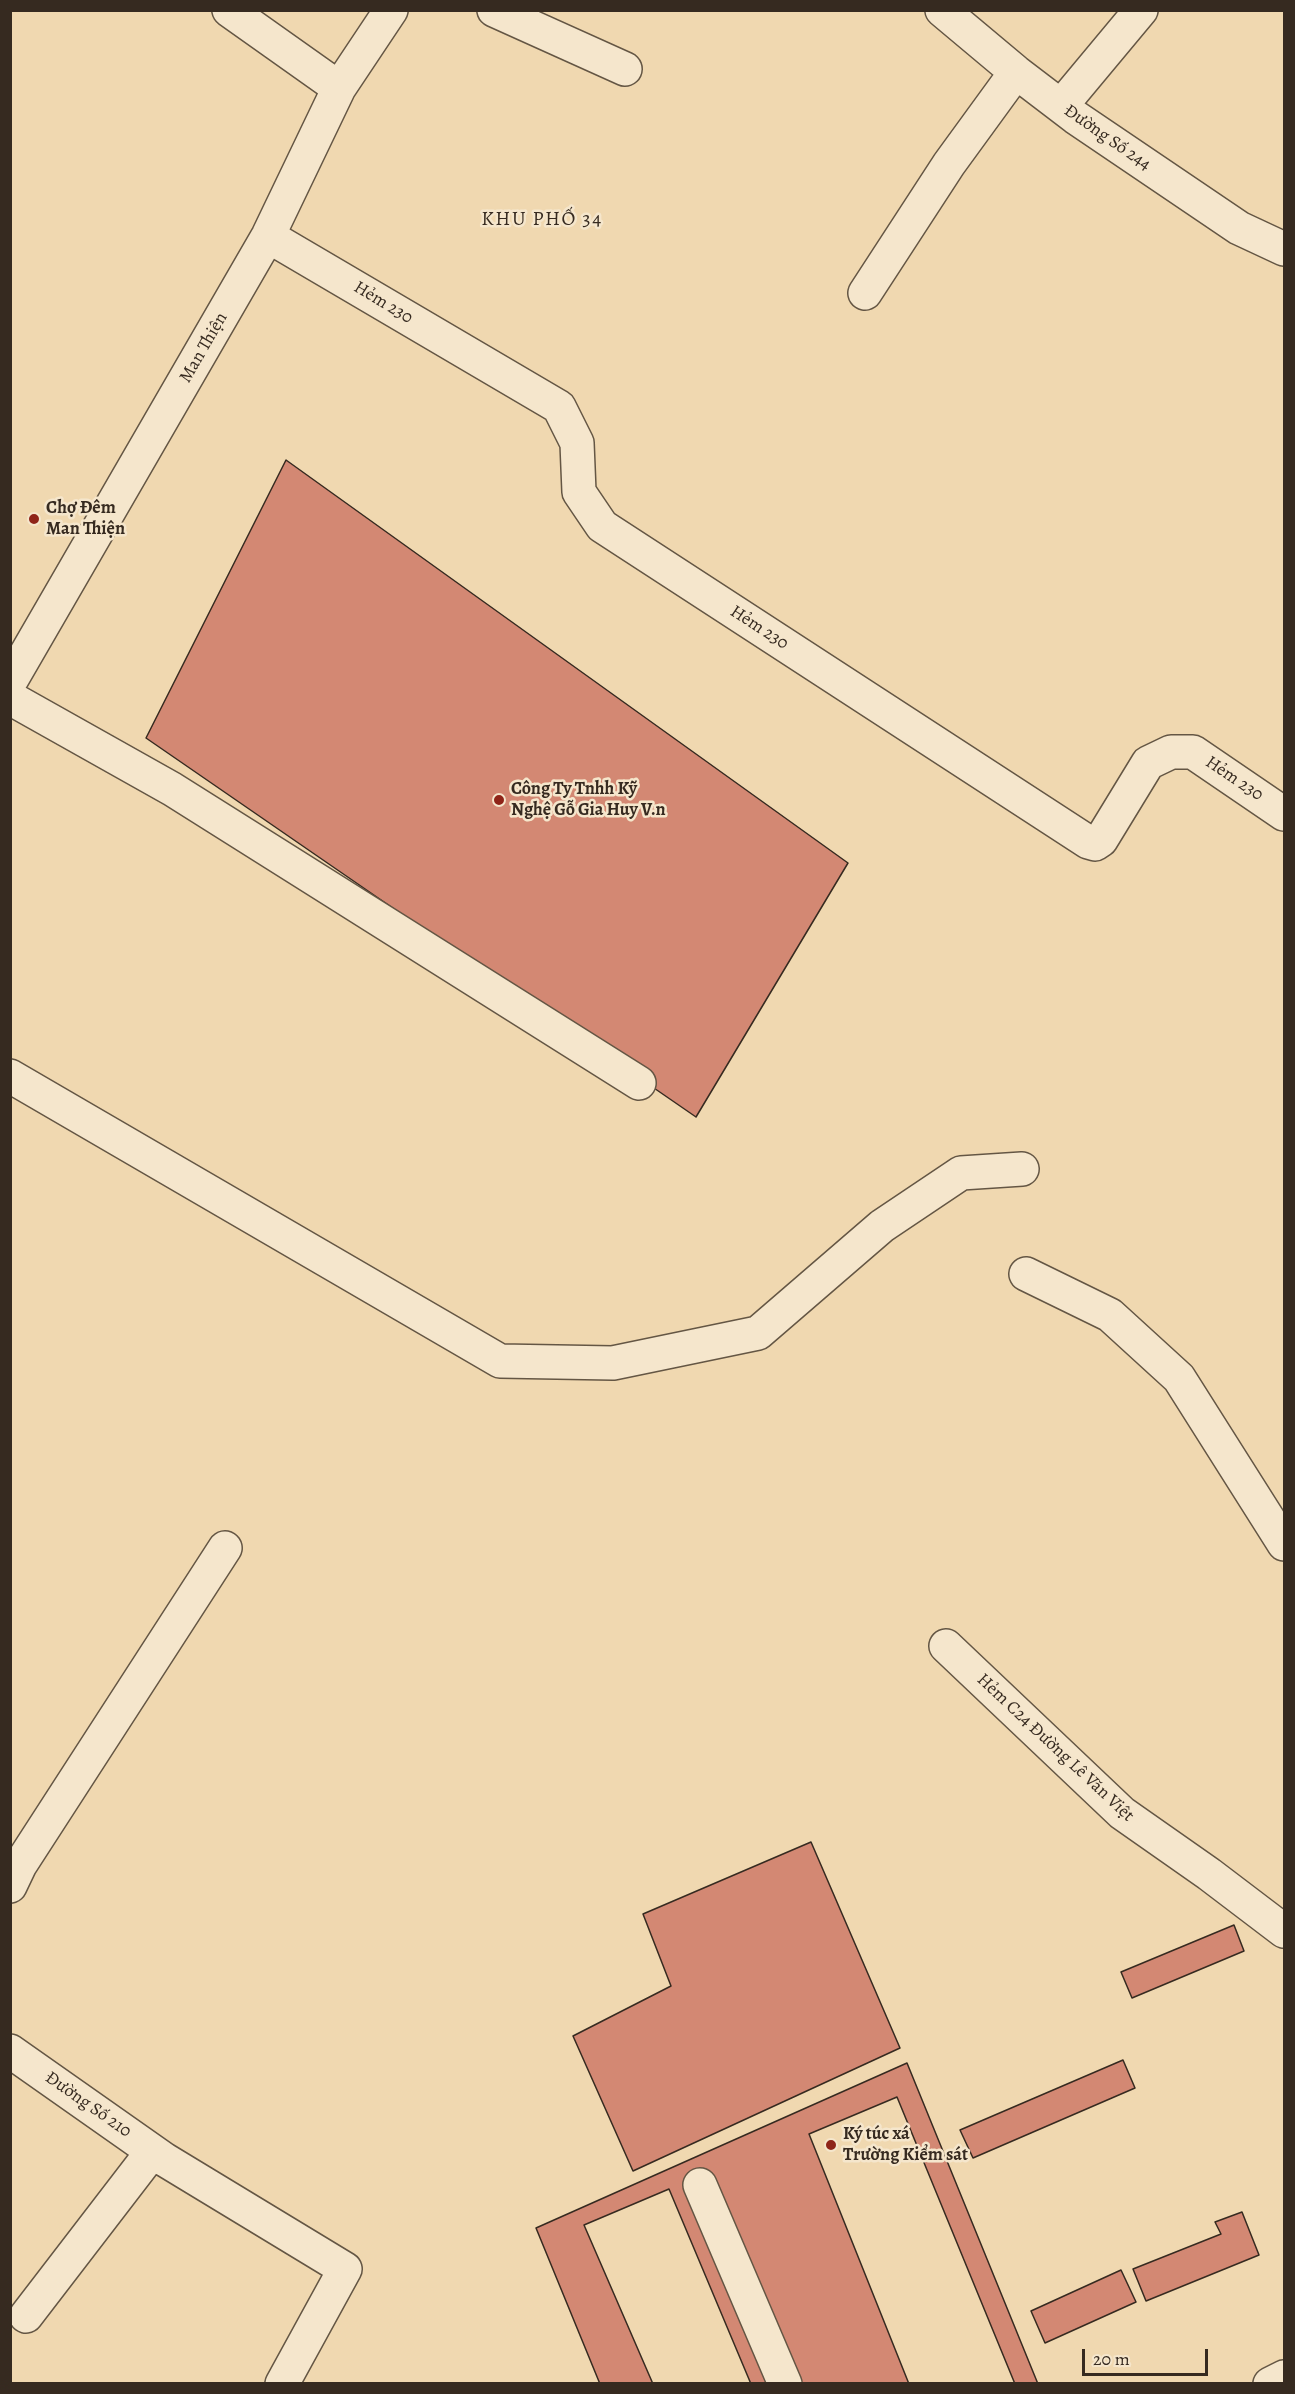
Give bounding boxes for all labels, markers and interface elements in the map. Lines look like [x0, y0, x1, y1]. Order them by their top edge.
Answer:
street label: Đường Số 244 [1059, 100, 1155, 176]
district label: KHU PHỐ 34 [481, 208, 603, 232]
street label: Hẻm 230 [349, 277, 417, 329]
street label: Man Thiện [175, 309, 233, 387]
place label: Chợ Đêm Man Thiện [46, 498, 125, 540]
marker: Chợ Đêm Man Thiện [27, 512, 41, 526]
street label: Hẻm 230 [726, 601, 792, 655]
street label: Hẻm 230 [1201, 752, 1267, 806]
place label: Công Ty Tnhh Kỹ Nghệ Gỗ Gia Huy V.n [511, 779, 666, 822]
marker: Công Ty Tnhh Kỹ Nghệ Gỗ Gia Huy V.n [492, 793, 506, 807]
street label: Hẻm C24 Đường Lê Văn Việt [972, 1669, 1138, 1827]
street label: Đường Số 210 [41, 2067, 135, 2143]
place label: Ký túc xá Trường Kiểm sát [843, 2124, 968, 2166]
marker: Ký túc xá Trường Kiểm sát [824, 2138, 838, 2152]
scale bar [1085, 2337, 1211, 2375]
text: 20 m [1093, 2347, 1130, 2371]

